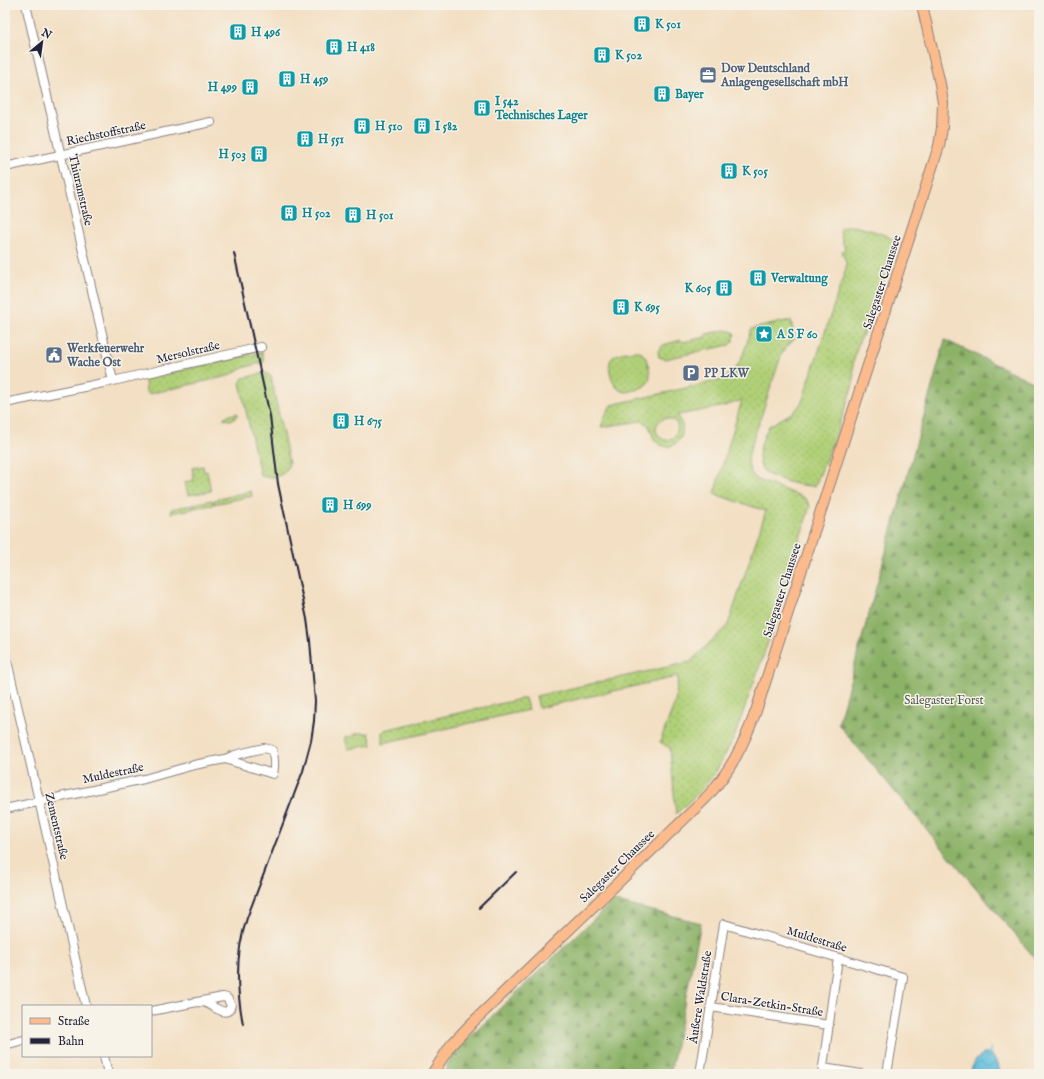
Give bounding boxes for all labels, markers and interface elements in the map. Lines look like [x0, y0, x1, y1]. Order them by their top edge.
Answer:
building icon: K 501 [632, 14, 652, 34]
place label: K 501 [655, 17, 681, 32]
north arrow [22, 22, 62, 62]
building icon: H 496 [228, 22, 248, 42]
text: N [38, 25, 54, 43]
place label: H 496 [251, 25, 281, 40]
building icon: H 418 [324, 37, 344, 57]
place label: H 418 [347, 40, 375, 55]
building icon: K 502 [592, 45, 612, 65]
place label: K 502 [615, 48, 642, 63]
place label: Dow Deutschland Anlagengesellschaft mbH [720, 61, 849, 91]
office icon: Dow Deutschland Anlagengesellschaft mbH [698, 65, 718, 85]
building icon: H 459 [277, 69, 297, 89]
place label: H 459 [300, 72, 328, 87]
building icon: H 499 [240, 77, 260, 97]
place label: H 499 [208, 80, 237, 95]
building icon: Bayer [652, 84, 672, 104]
place label: Bayer [675, 87, 704, 103]
place label: I 542 Technisches Lager [494, 94, 588, 124]
building icon: I 542 Technisches Lager [472, 98, 492, 118]
building icon: H 510 [352, 116, 372, 136]
building icon: I 582 [412, 116, 432, 136]
street label: Riechstoffstraße [65, 118, 148, 149]
place label: H 510 [375, 119, 403, 134]
place label: I 582 [435, 119, 458, 134]
building icon: H 551 [295, 129, 315, 149]
place label: H 551 [318, 132, 345, 147]
building icon: H 503 [249, 144, 269, 164]
place label: H 503 [218, 147, 246, 162]
street label: Thiuramstraße [65, 153, 96, 228]
building icon: K 505 [719, 161, 739, 181]
place label: K 505 [742, 164, 768, 179]
building icon: H 502 [279, 203, 299, 223]
building icon: H 501 [343, 205, 363, 225]
place label: H 502 [302, 206, 331, 221]
place label: H 501 [366, 208, 394, 223]
street label: Salegaster Chaussee [860, 233, 905, 331]
building icon: Verwaltung [748, 268, 768, 288]
place label: Verwaltung [770, 271, 828, 287]
building icon: K 605 [714, 278, 734, 298]
place label: K 605 [684, 281, 712, 296]
building icon: K 695 [611, 297, 631, 317]
place label: K 695 [634, 300, 661, 315]
place icon: A S F 60 [754, 324, 774, 344]
place label: A S F 60 [776, 327, 818, 342]
street label: Mersolstraße [155, 338, 222, 367]
place label: Werkfeuerwehr Wache Ost [66, 341, 145, 370]
public building icon: Werkfeuerwehr Wache Ost [44, 345, 64, 365]
parking icon: PP LKW [681, 363, 701, 383]
place label: PP LKW [704, 366, 751, 381]
building icon: H 675 [331, 411, 351, 431]
place label: H 675 [354, 414, 383, 429]
building icon: H 699 [320, 495, 340, 515]
place label: H 699 [343, 498, 371, 513]
street label: Salegaster Chaussee [760, 541, 805, 639]
park label: Salegaster Forst [904, 693, 984, 708]
street label: Muldestraße [81, 760, 146, 787]
street label: Zementstraße [41, 791, 72, 862]
street label: Salegaster Chaussee [577, 826, 658, 906]
street label: Muldestraße [785, 923, 849, 956]
street label: Äußere Waldstraße [685, 949, 715, 1046]
street label: Clara-Zetkin-Straße [720, 989, 825, 1020]
legend [22, 1005, 152, 1057]
text: Straße [58, 1014, 90, 1029]
text: Bahn [58, 1034, 85, 1049]

